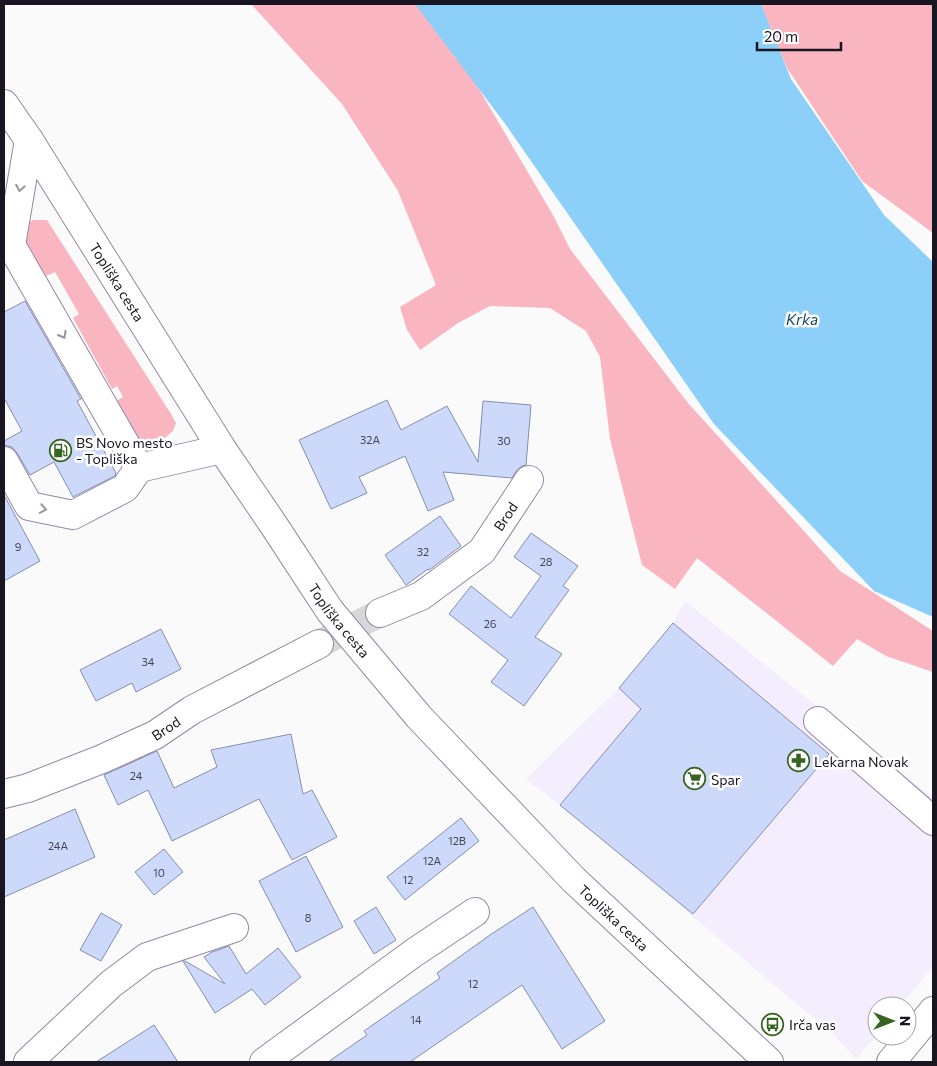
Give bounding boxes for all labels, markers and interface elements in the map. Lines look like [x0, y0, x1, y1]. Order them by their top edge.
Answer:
scale bar [757, 20, 841, 52]
text: 20 m [764, 27, 798, 45]
one-way arrow [16, 183, 26, 192]
street label: Topliška cesta [87, 239, 148, 324]
water label: Krka [786, 310, 818, 328]
one-way arrow [57, 330, 67, 339]
house number: 32A [360, 433, 380, 446]
place label: BS Novo mesto - Topliška [76, 434, 173, 467]
house number: 30 [497, 434, 511, 447]
fuel station icon: BS Novo mesto - Topliška [48, 438, 72, 462]
street label: Brod [489, 499, 521, 534]
one-way arrow [38, 503, 47, 514]
house number: 9 [15, 540, 22, 553]
house number: 32 [417, 545, 429, 558]
house number: 28 [540, 555, 553, 568]
street label: Topliška cesta [306, 580, 374, 661]
house number: 26 [484, 617, 497, 630]
house number: 34 [142, 655, 155, 668]
street label: Brod [148, 712, 183, 744]
pharmacy icon: Lekarna Novak [786, 749, 810, 773]
place label: Lekarna Novak [814, 753, 909, 770]
supermarket icon: Spar [683, 767, 707, 791]
house number: 24 [130, 769, 143, 782]
place label: Spar [711, 771, 741, 788]
house number: 12B [448, 834, 466, 847]
house number: 24A [48, 839, 68, 852]
house number: 12A [423, 854, 442, 867]
house number: 10 [153, 866, 165, 879]
house number: 12 [403, 873, 413, 886]
street label: Topliška cesta [576, 881, 653, 954]
house number: 8 [305, 911, 312, 924]
house number: 12 [468, 977, 478, 990]
north arrow [867, 996, 917, 1046]
bus stop icon: Irča vas [761, 1012, 785, 1036]
house number: 14 [410, 1013, 422, 1026]
place label: Irča vas [789, 1016, 836, 1033]
text: N [897, 1016, 914, 1026]

